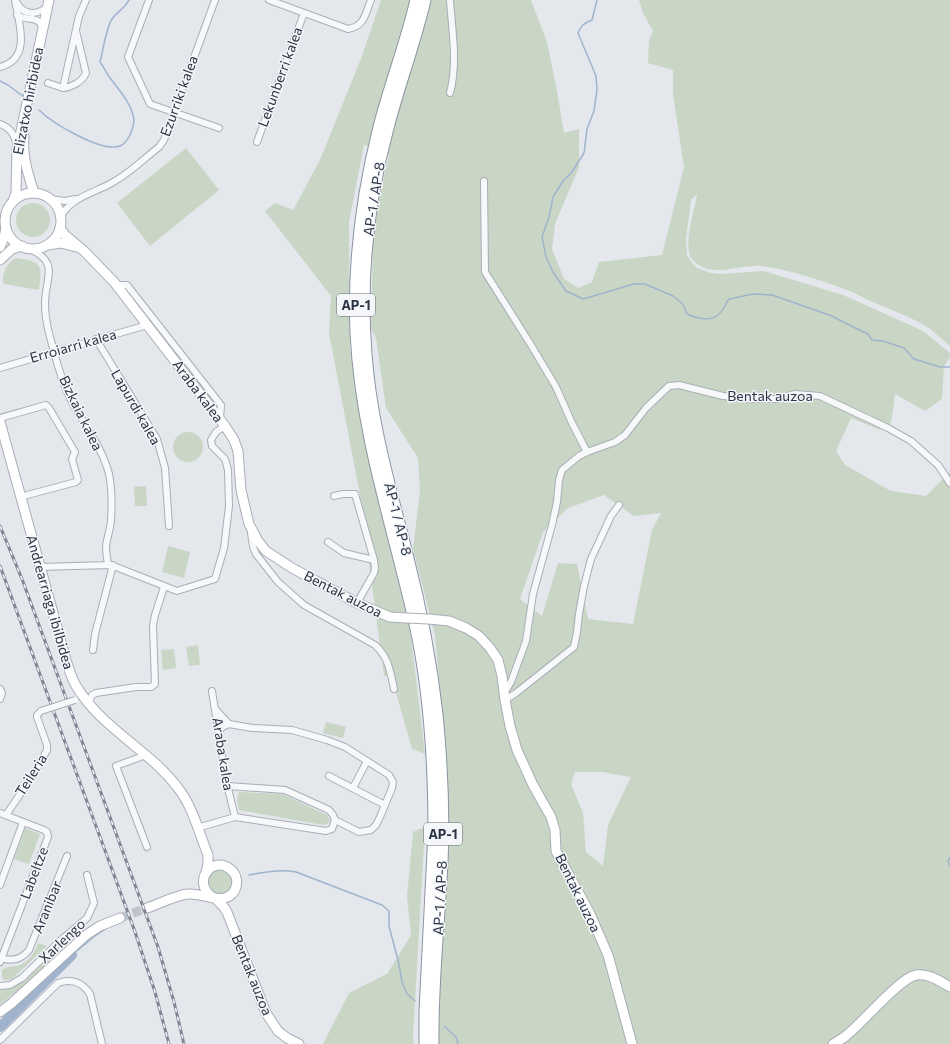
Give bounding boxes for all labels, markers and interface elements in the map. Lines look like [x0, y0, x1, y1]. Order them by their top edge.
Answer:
street label: Lekunberri kalea [254, 25, 305, 129]
street label: Elizatxo hiribidea [9, 46, 46, 156]
street label: Ezurriki kalea [156, 53, 201, 139]
street label: AP-1 / AP-8 [359, 161, 388, 237]
road number: AP-1 [337, 294, 375, 316]
street label: Erroiarri kalea [28, 325, 118, 366]
street label: Araba kalea [169, 356, 227, 425]
street label: Lapurdi kalea [108, 366, 165, 448]
street label: Bizkaia kalea [56, 373, 107, 453]
street label: Bentak auzoa [727, 387, 813, 404]
street label: AP-1 / AP-8 [381, 481, 416, 557]
street label: Andrearriaga ibilbidea [23, 533, 78, 671]
street label: Bentak auzoa [301, 567, 385, 621]
street label: Araba kalea [209, 716, 238, 792]
street label: Teileria [11, 751, 50, 799]
road number: AP-1 [424, 823, 462, 845]
street label: Labeltze [16, 844, 51, 901]
street label: Bentak auzoa [552, 851, 605, 935]
street label: AP-1 / AP-8 [429, 860, 450, 936]
street label: Aranibar [28, 878, 65, 936]
street label: Xarlengo [35, 915, 88, 966]
street label: Bentak auzoa [229, 932, 276, 1018]

